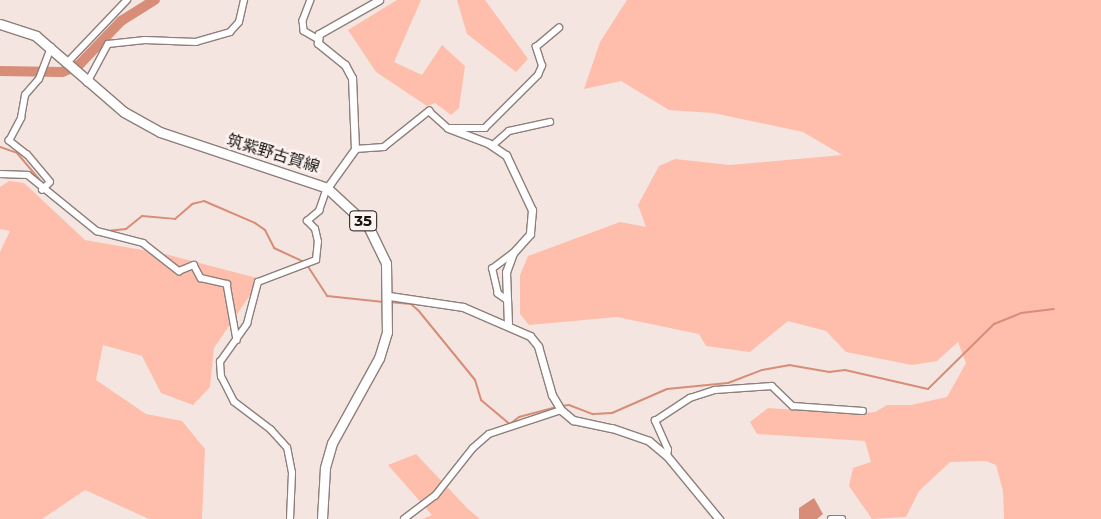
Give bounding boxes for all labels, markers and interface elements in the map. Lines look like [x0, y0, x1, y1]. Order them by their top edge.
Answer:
street label: 筑紫野古賀線 [224, 131, 322, 177]
road number: 35 [348, 208, 378, 234]

